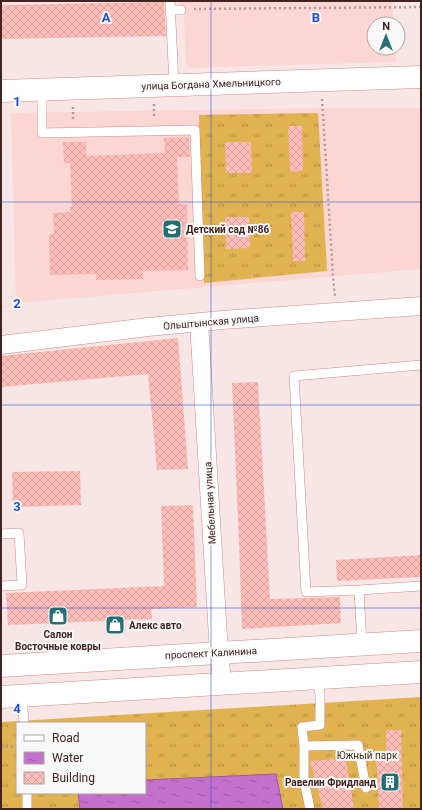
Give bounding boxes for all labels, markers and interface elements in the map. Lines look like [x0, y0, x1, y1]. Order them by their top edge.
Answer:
text: A [102, 10, 111, 25]
text: B [312, 10, 320, 25]
north arrow [366, 16, 406, 56]
text: N [382, 20, 390, 33]
street label: улица Богдана Хмельницкого [141, 76, 281, 92]
text: 1 [13, 94, 21, 109]
school or university icon: Детский сад №86 [161, 218, 183, 240]
place label: Детский сад №86 [186, 224, 269, 235]
text: 2 [13, 296, 21, 311]
street label: Ольштынская улица [163, 312, 259, 332]
street label: Мебельная улица [202, 461, 218, 545]
text: 3 [13, 499, 21, 514]
shop icon: Салон Восточные ковры [47, 605, 69, 627]
shop icon: Алекс авто [104, 614, 126, 636]
place label: Алекс авто [129, 620, 182, 631]
place label: Салон Восточные ковры [15, 629, 101, 652]
street label: проспект Калинина [165, 645, 257, 661]
text: 4 [13, 701, 21, 716]
legend [16, 722, 146, 794]
text: Road [52, 731, 80, 745]
park label: Южный парк [337, 750, 398, 761]
text: Water [52, 751, 83, 765]
text: Building [52, 771, 95, 785]
building icon: Равелин Фридланд [379, 771, 401, 793]
place label: Равелин Фридланд [285, 777, 377, 788]

